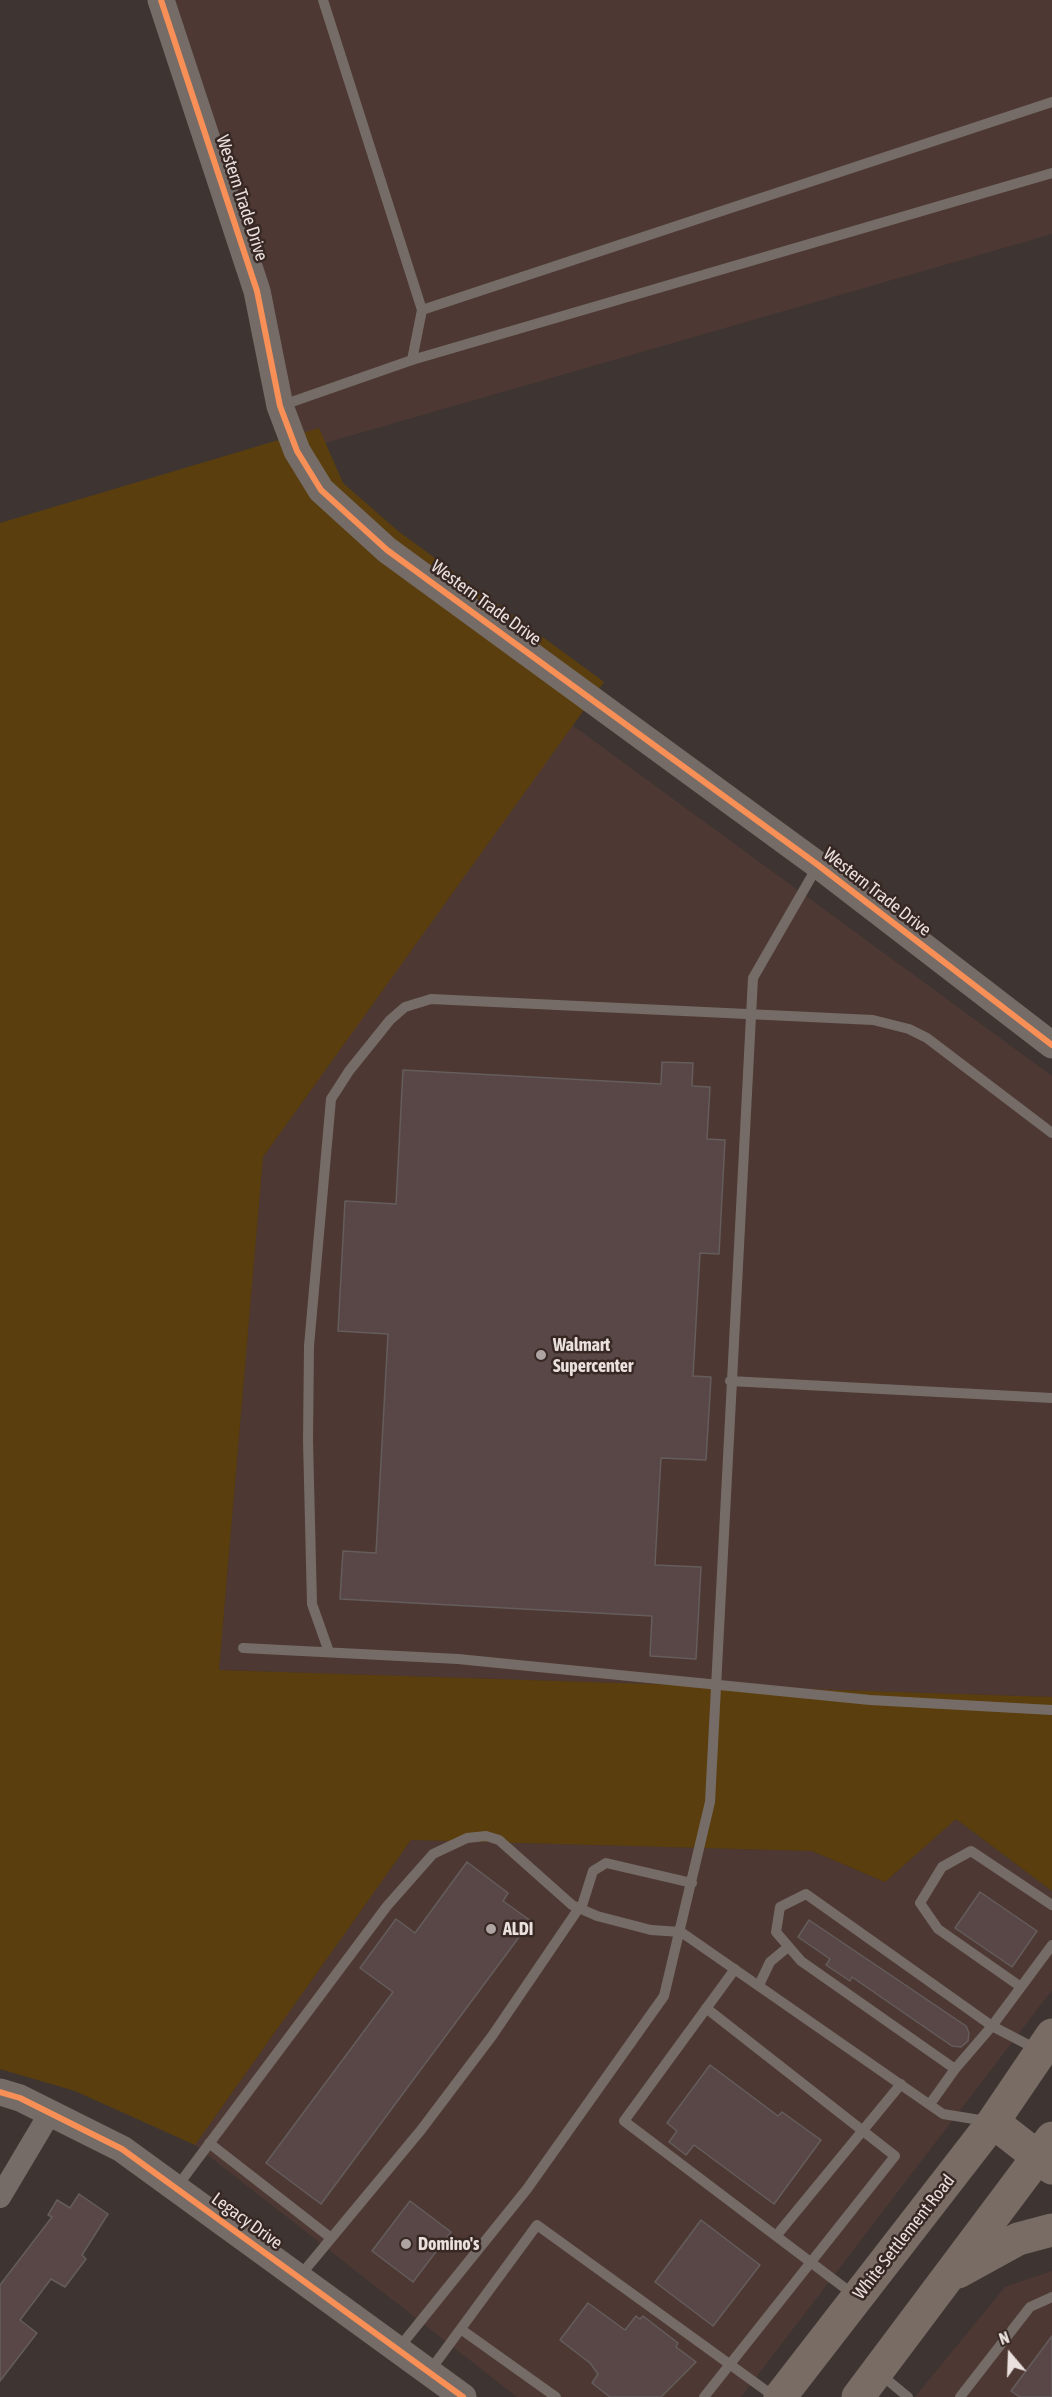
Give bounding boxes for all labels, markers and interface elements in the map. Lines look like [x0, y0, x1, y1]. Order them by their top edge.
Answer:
street label: Western Trade Drive [211, 132, 273, 264]
street label: Western Trade Drive [427, 556, 545, 650]
street label: Western Trade Drive [819, 843, 935, 941]
place label: Walmart Supercenter [553, 1334, 633, 1376]
marker: Walmart Supercenter [534, 1348, 548, 1362]
place label: ALDI [503, 1918, 533, 1940]
marker: ALDI [484, 1922, 498, 1936]
street label: White Settlement Road [849, 2170, 959, 2304]
street label: Legacy Drive [207, 2188, 287, 2254]
place label: Domino's [418, 2233, 479, 2255]
marker: Domino's [399, 2237, 413, 2251]
north arrow [980, 2325, 1040, 2385]
text: N [997, 2328, 1012, 2348]

